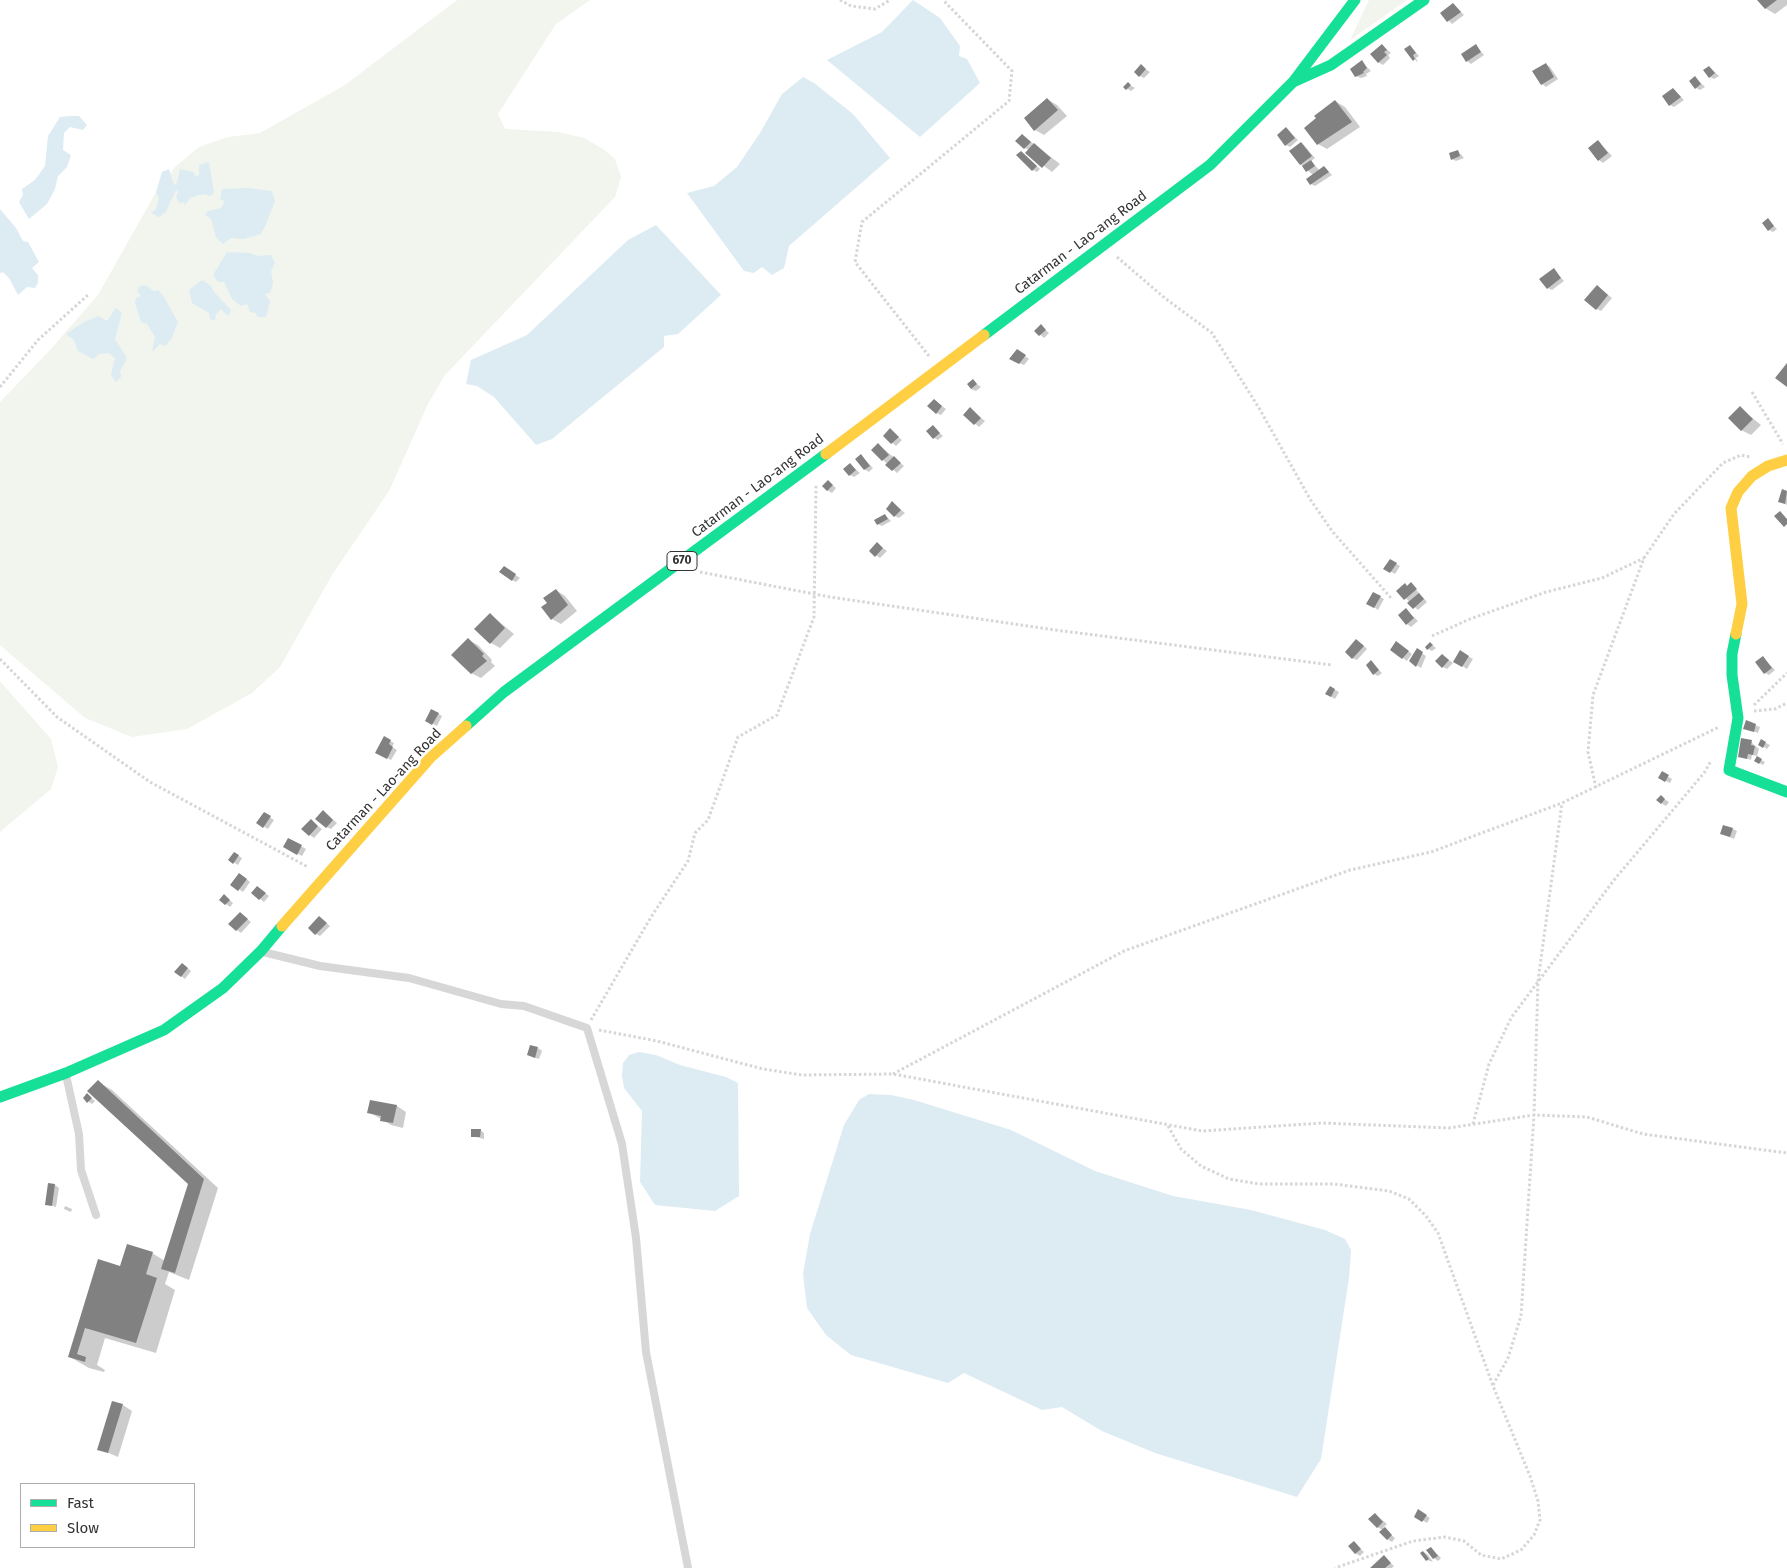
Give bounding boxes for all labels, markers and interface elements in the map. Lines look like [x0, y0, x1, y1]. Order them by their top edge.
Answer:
street label: Catarman - Lao-ang Road [1012, 188, 1150, 298]
street label: Catarman - Lao-ang Road [689, 431, 827, 541]
road number: 670 [667, 552, 697, 570]
street label: Catarman - Lao-ang Road [323, 725, 445, 855]
legend [20, 1483, 195, 1548]
text: Fast [67, 1494, 94, 1512]
text: Slow [67, 1519, 99, 1537]

